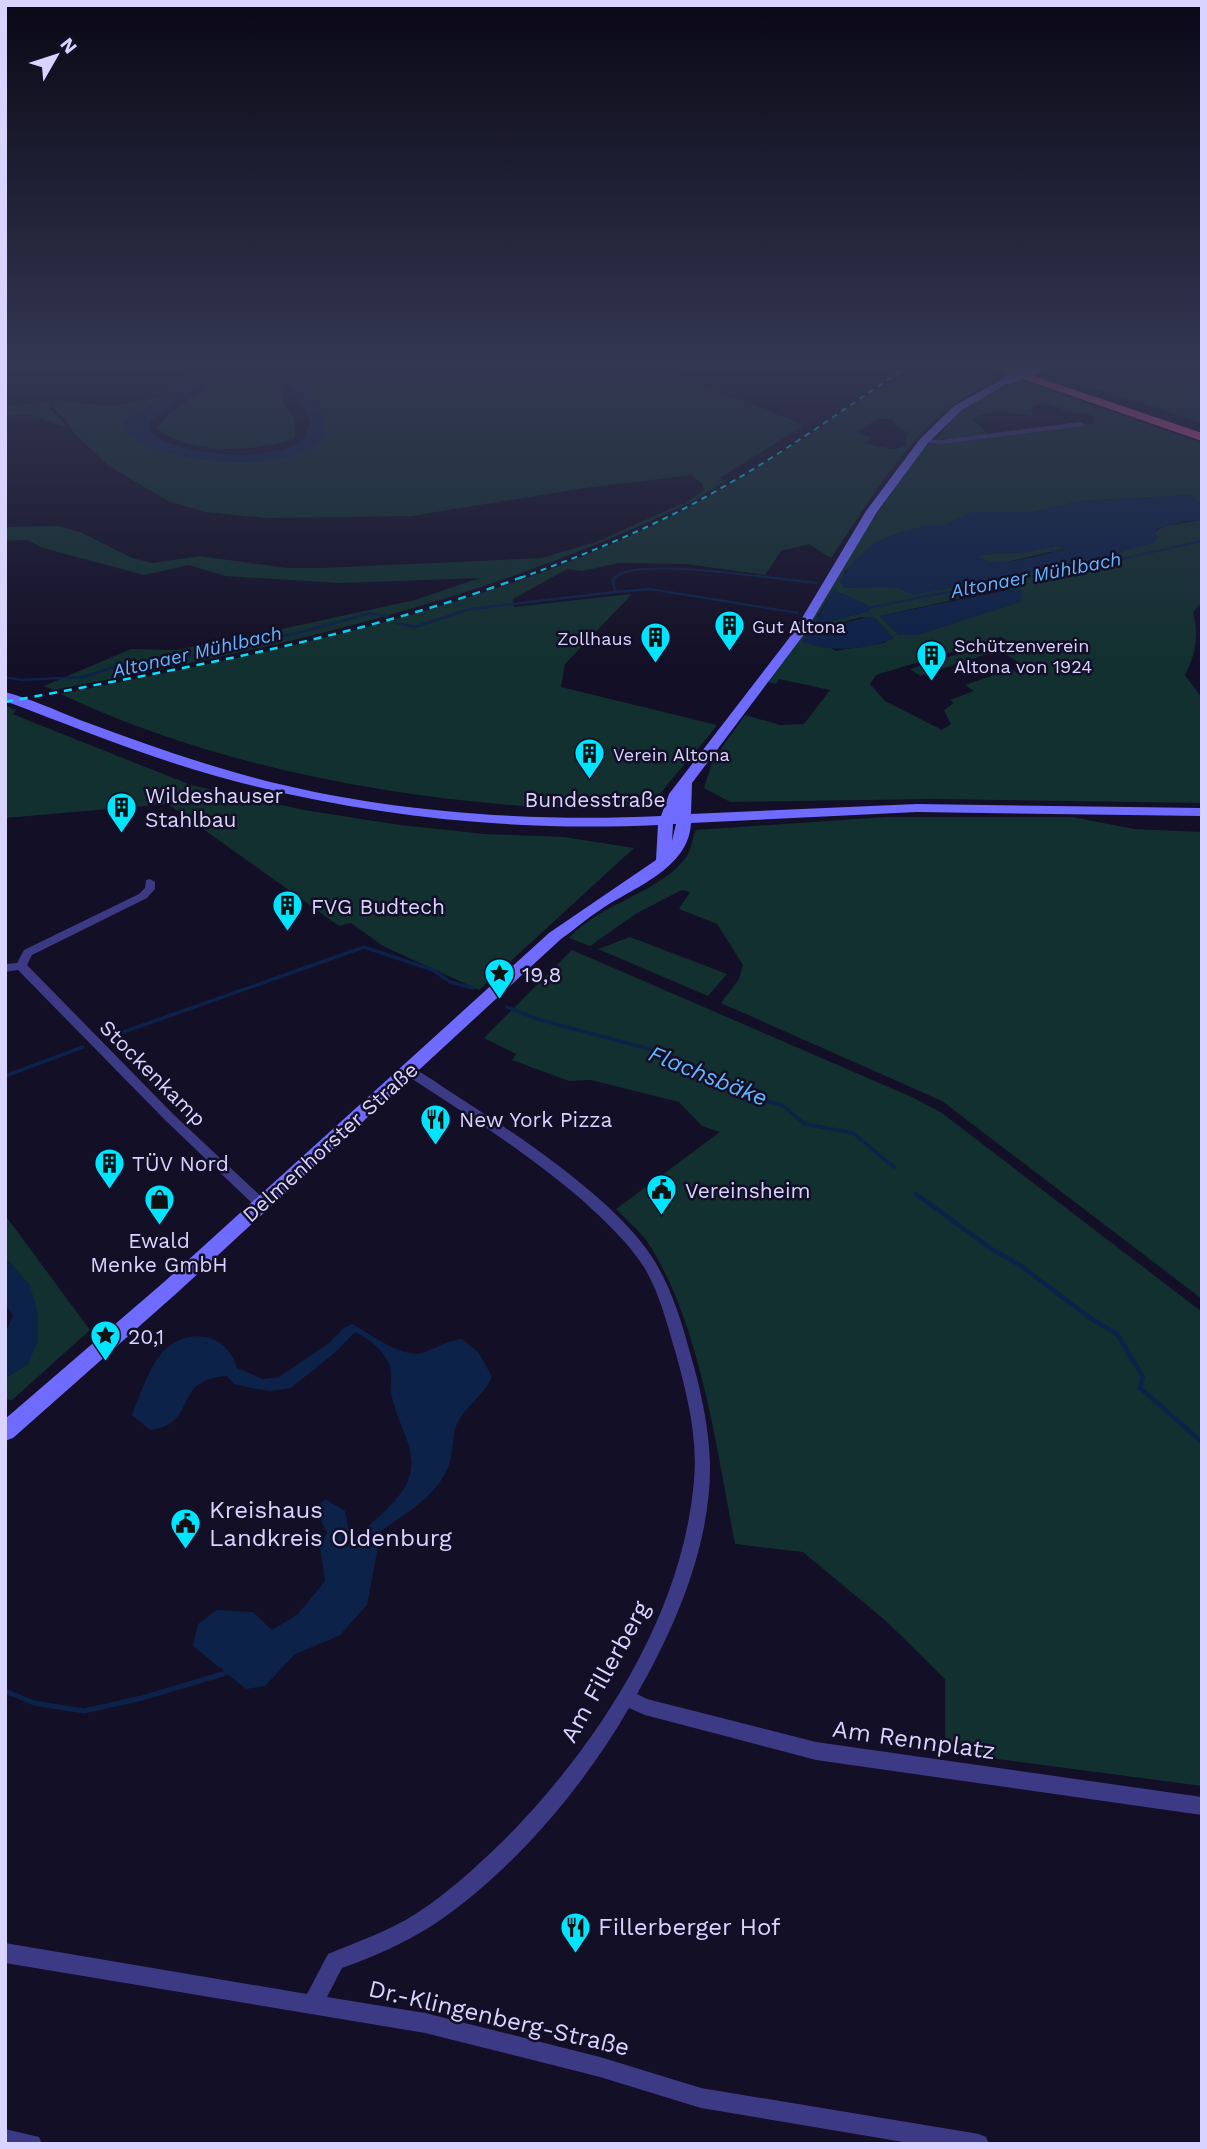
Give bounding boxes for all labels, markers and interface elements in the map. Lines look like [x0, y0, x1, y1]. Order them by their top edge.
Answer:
north arrow [21, 21, 91, 91]
text: N [55, 33, 82, 58]
water label: Altonaer Mühlbach [948, 547, 1123, 603]
building icon: Gut Altona [712, 609, 746, 653]
place label: Gut Altona [752, 616, 846, 637]
water label: Altonaer Mühlbach [109, 621, 284, 683]
building icon: Zollhaus [638, 621, 672, 665]
place label: Zollhaus [557, 628, 632, 649]
place label: Schützenverein Altona von 1924 [954, 635, 1092, 677]
building icon: Schützenverein Altona von 1924 [914, 638, 948, 682]
building icon: Verein Altona [573, 737, 607, 781]
place label: Verein Altona [613, 744, 730, 765]
place label: Wildeshauser Stahlbau [145, 783, 284, 832]
street label: Bundesstraße [524, 787, 666, 812]
building icon: Wildeshauser Stahlbau [105, 790, 139, 834]
building icon: FVG Budtech [271, 889, 305, 933]
place label: FVG Budtech [311, 894, 445, 919]
place icon: 19,8 [482, 957, 516, 1001]
place label: 19,8 [522, 962, 561, 987]
street label: Stockenkamp [95, 1015, 211, 1131]
water label: Flachsbäke [645, 1040, 771, 1112]
street label: Delmenhorster Straße [237, 1057, 423, 1227]
restaurant icon: New York Pizza [419, 1102, 453, 1146]
place label: New York Pizza [459, 1107, 613, 1132]
building icon: TÜV Nord [92, 1146, 126, 1190]
place label: TÜV Nord [132, 1151, 229, 1176]
public building icon: Vereinsheim [645, 1173, 679, 1217]
place label: Vereinsheim [685, 1178, 810, 1203]
shop icon: Ewald Menke GmbH [142, 1183, 176, 1227]
place label: Ewald Menke GmbH [90, 1228, 228, 1277]
place icon: 20,1 [88, 1319, 122, 1363]
place label: 20,1 [128, 1324, 164, 1349]
place label: Kreishaus Landkreis Oldenburg [209, 1496, 452, 1552]
public building icon: Kreishaus Landkreis Oldenburg [169, 1507, 203, 1551]
street label: Am Fillerberg [555, 1596, 655, 1747]
street label: Am Rennplatz [831, 1715, 997, 1765]
restaurant icon: Fillerberger Hof [558, 1910, 592, 1954]
place label: Fillerberger Hof [598, 1913, 781, 1941]
street label: Dr.-Klingenberg-Straße [366, 1974, 632, 2062]

